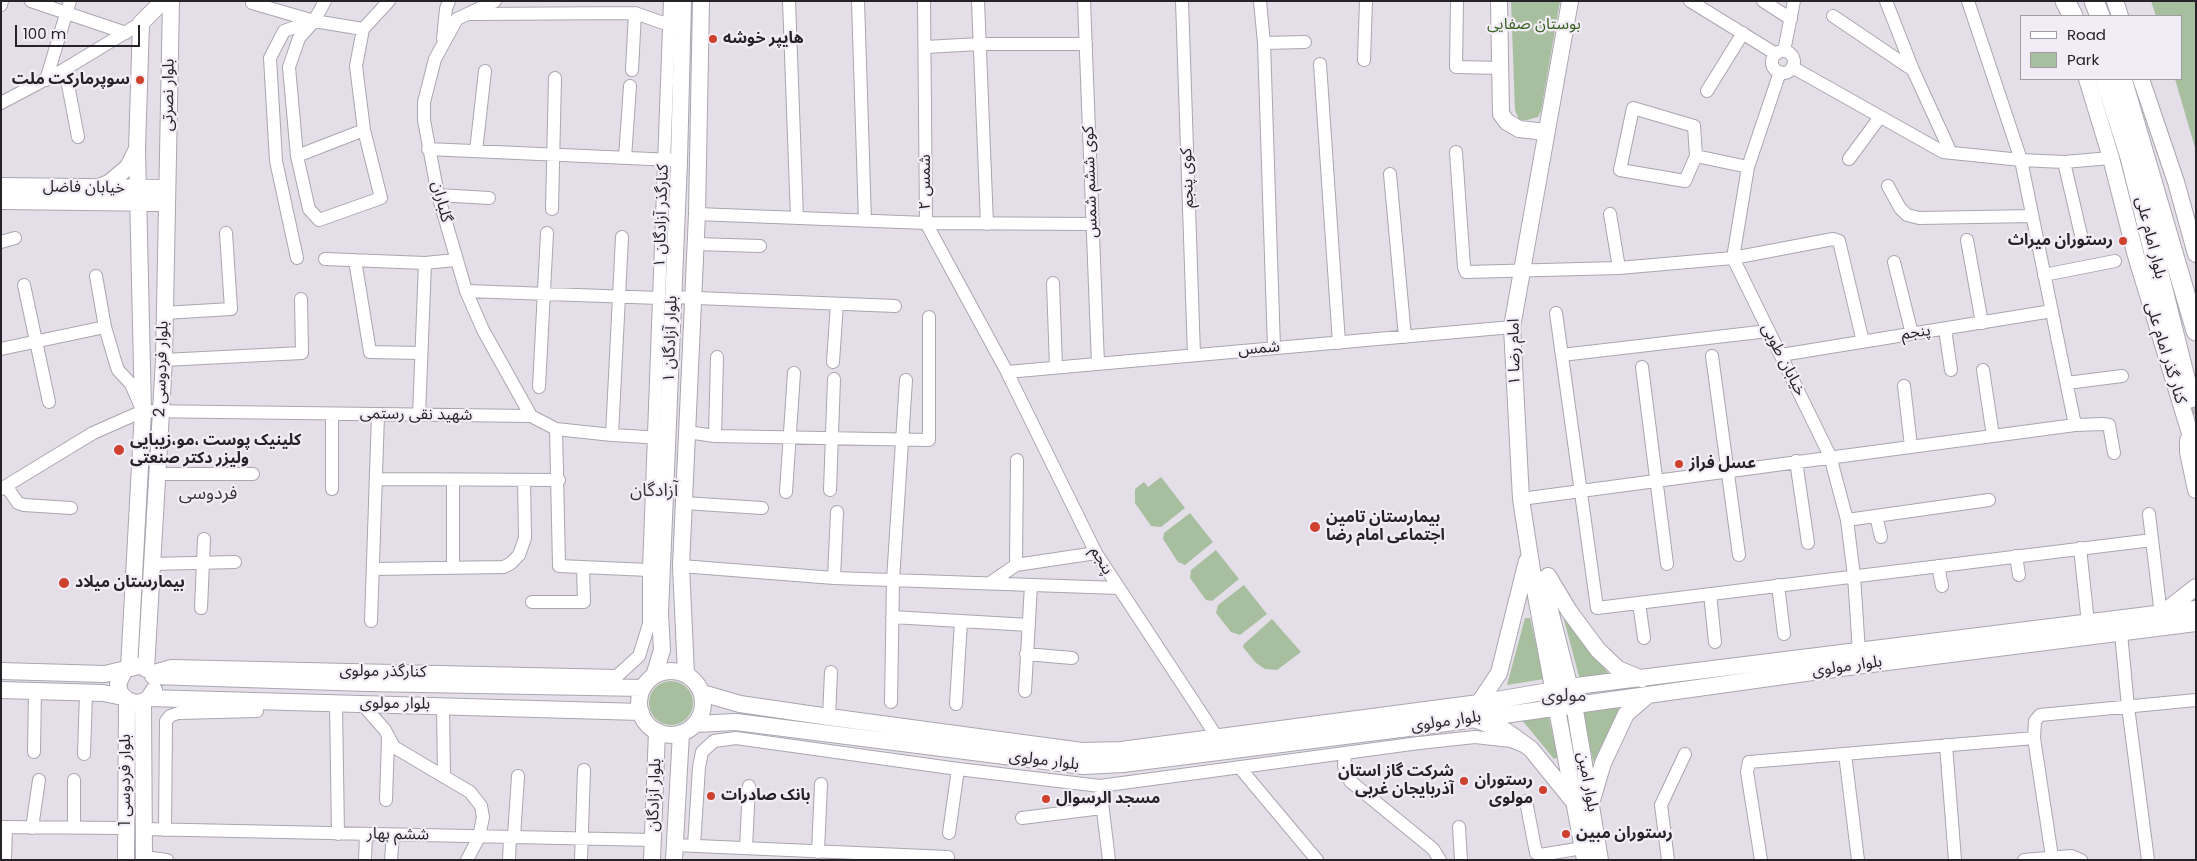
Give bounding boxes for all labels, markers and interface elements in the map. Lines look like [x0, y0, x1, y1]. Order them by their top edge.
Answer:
scale bar [18, 15, 142, 47]
park label: بوستان صفایی [1487, 15, 1581, 35]
legend [2020, 15, 2182, 80]
text: 100 m [23, 23, 66, 44]
text: Road [2067, 24, 2106, 45]
place label: هایپر خوشه [723, 29, 804, 49]
marker: هایپر خوشه [707, 33, 719, 45]
text: Park [2067, 49, 2099, 70]
street label: بلوار نصرتی [159, 59, 179, 131]
place label: سوپرمارکت ملت [12, 70, 130, 90]
marker: سوپرمارکت ملت [134, 74, 146, 86]
street label: کوی ششم شمس [1079, 126, 1103, 238]
street label: کوی پنجم [1177, 148, 1199, 208]
street label: شمس ۲ [916, 154, 936, 210]
street label: کنارگذر آزادگان ۱ [651, 164, 673, 268]
street label: خیابان فاضل [43, 178, 125, 198]
street label: گلباران [427, 179, 455, 225]
street label: بلوار امام علی [2131, 195, 2169, 281]
place label: رستوران میراث [2008, 231, 2113, 251]
marker: رستوران میراث [2117, 235, 2129, 247]
street label: بلوار آزادگان ۱ [660, 295, 682, 383]
street label: کنار گذر امام علی [2140, 300, 2190, 406]
street label: امام رضا ۱ [1505, 318, 1525, 386]
street label: بلوار فردوسی 2 [151, 321, 173, 417]
street label: خیابان طوبی [1757, 321, 1809, 399]
street label: پنجم [1900, 321, 1932, 345]
street label: شمس [1237, 338, 1281, 360]
street label: شهید نقی رستمی [360, 404, 472, 426]
place label: کلینیک پوست ،مو،زیبایی ولیزر دکتر صنعتی [130, 431, 301, 469]
marker: کلینیک پوست ،مو،زیبایی ولیزر دکتر صنعتی [112, 443, 126, 457]
place label: عسل فراز [1689, 454, 1756, 474]
marker: عسل فراز [1673, 458, 1685, 470]
district label: آزادگان [630, 480, 678, 502]
district label: فردوسی [179, 483, 237, 505]
place label: بیمارستان تامین اجتماعی امام رضا [1326, 508, 1445, 546]
marker: بیمارستان تامین اجتماعی امام رضا [1308, 520, 1322, 534]
street label: پنجم [1085, 543, 1117, 579]
place label: بیمارستان میلاد [75, 573, 185, 593]
marker: بیمارستان میلاد [57, 576, 71, 590]
street label: بلوار مولوی [1811, 653, 1883, 681]
street label: کنارگذر مولوی [339, 662, 427, 682]
district label: مولوی [1542, 685, 1586, 707]
street label: بلوار مولوی [360, 694, 430, 714]
street label: بلوار مولوی [1410, 708, 1482, 736]
street label: بلوار فردوسی 1 [116, 734, 136, 826]
street label: بلوار مولوی [1008, 747, 1080, 775]
street label: بلوار امین [1572, 751, 1602, 813]
street label: بلوار آزادگان [644, 758, 666, 832]
place label: شرکت گاز استان آذربایجان غربی [1338, 762, 1454, 800]
place label: رستوران مولوی [1474, 771, 1533, 809]
marker: شرکت گاز استان آذربایجان غربی [1458, 775, 1470, 787]
marker: رستوران مولوی [1537, 784, 1549, 796]
place label: بانک صادرات [721, 786, 811, 806]
place label: مسجد الرسوال [1056, 789, 1160, 809]
marker: بانک صادرات [705, 790, 717, 802]
marker: مسجد الرسوال [1040, 793, 1052, 805]
place label: رستوران مبین [1576, 824, 1673, 844]
street label: ششم بهار [367, 825, 429, 845]
marker: رستوران مبین [1560, 828, 1572, 840]

